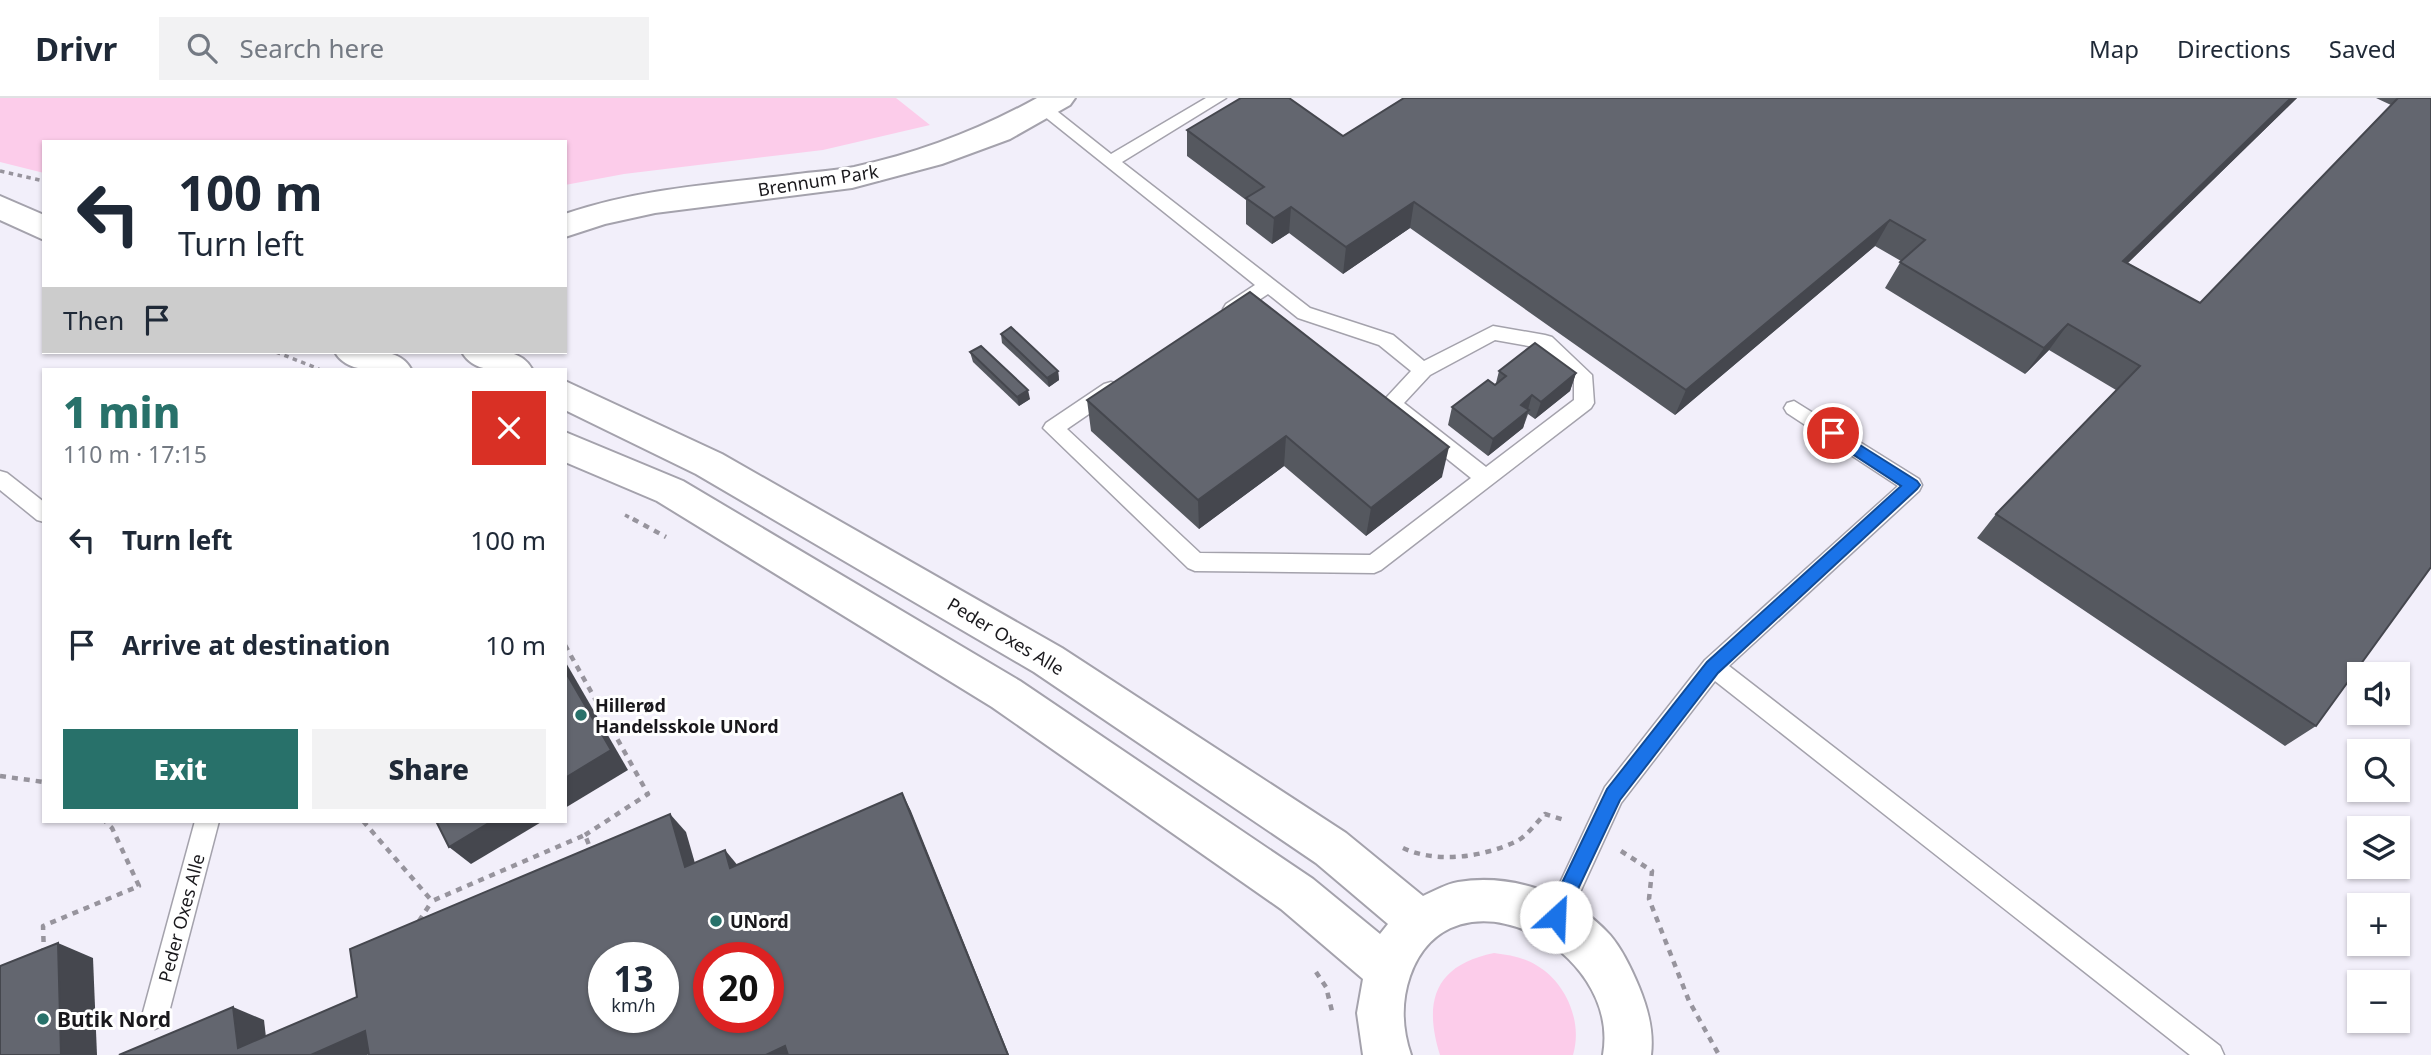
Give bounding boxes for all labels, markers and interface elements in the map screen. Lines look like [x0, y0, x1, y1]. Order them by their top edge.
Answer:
search box [159, 17, 649, 80]
text: Drivr [35, 26, 117, 71]
icon: search [183, 29, 221, 67]
text: Search here [239, 30, 384, 66]
text: Map [2089, 32, 2139, 65]
text: Directions [2177, 32, 2291, 65]
text: Saved [2329, 32, 2396, 65]
text: 100 m [178, 159, 323, 225]
street label: Brennum Park [756, 159, 880, 201]
icon: left [63, 168, 154, 259]
text: Turn left [178, 222, 304, 265]
icon: arrive [138, 301, 176, 339]
text: Then [63, 302, 124, 338]
text: 1 min [63, 383, 180, 440]
button: close [472, 391, 546, 465]
pin [1803, 403, 1863, 463]
icon: arrive [1814, 414, 1852, 452]
text: 110 m · 17:15 [63, 438, 207, 470]
icon: left [63, 521, 101, 559]
text: Turn left [122, 522, 233, 558]
text: 100 m [470, 522, 546, 558]
street label: Peder Oxes Alle [943, 592, 1069, 680]
icon: arrive [63, 626, 101, 664]
text: Arrive at destination [122, 627, 391, 663]
text: 10 m [485, 627, 546, 663]
map controls [2347, 662, 2410, 1033]
button: sound [2347, 662, 2410, 725]
place label: Hillerød Handelsskole UNord [595, 693, 779, 738]
marker: Hillerød Handelsskole UNord [573, 707, 589, 723]
button: Exit [63, 729, 298, 809]
button: Share [312, 729, 546, 809]
button: search [2347, 739, 2410, 802]
button: layers [2347, 816, 2410, 879]
street label: Peder Oxes Alle [152, 851, 210, 985]
position arrow [1519, 880, 1593, 954]
button: + [2347, 893, 2410, 956]
place label: UNord [730, 909, 789, 933]
marker: UNord [708, 913, 724, 929]
speed limit sign: 20 [693, 942, 784, 1033]
text: 13 [613, 955, 654, 1002]
button: − [2347, 970, 2410, 1033]
text: km/h [611, 993, 656, 1017]
place label: Butik Nord [57, 1005, 171, 1033]
marker: Butik Nord [35, 1011, 51, 1027]

